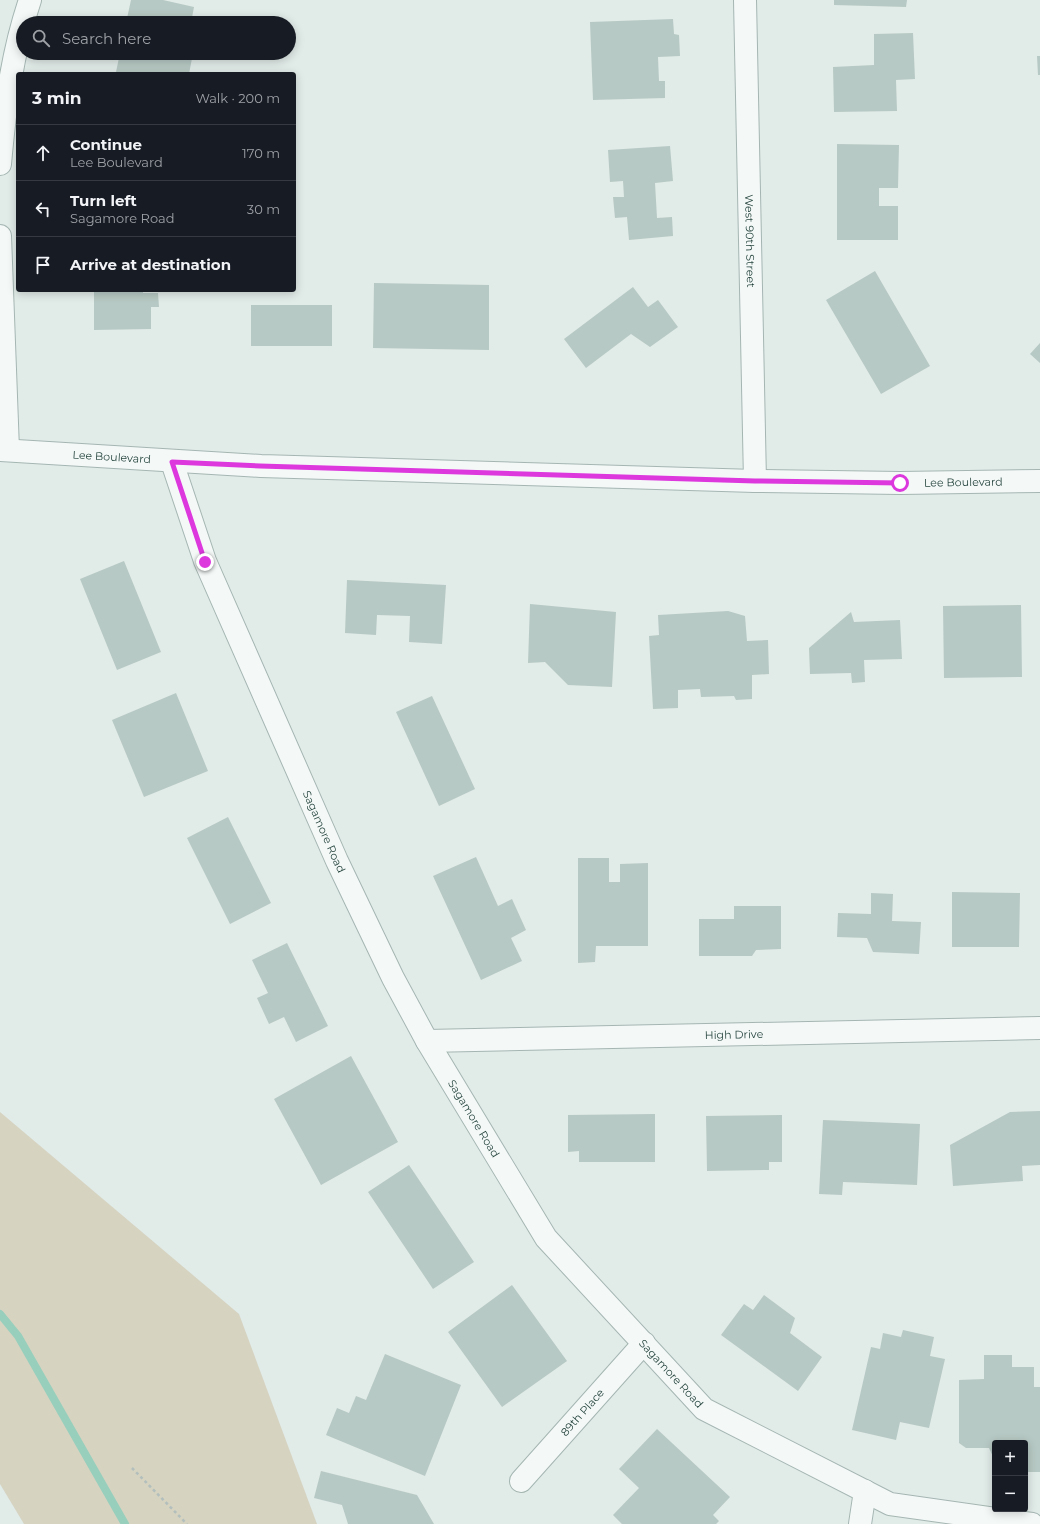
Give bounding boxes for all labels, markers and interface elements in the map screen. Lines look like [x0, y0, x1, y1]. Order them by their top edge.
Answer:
search box [16, 16, 296, 60]
icon: search [30, 27, 52, 49]
text: Search here [62, 29, 151, 48]
text: 3 min [32, 88, 82, 108]
text: Walk · 200 m [195, 90, 280, 106]
text: Continue [70, 135, 142, 154]
icon: ahead [32, 142, 54, 164]
text: 170 m [242, 145, 280, 161]
text: Lee Boulevard [70, 154, 163, 170]
text: Turn left [70, 191, 137, 210]
street label: West 90th Street [742, 194, 758, 288]
icon: left [32, 198, 54, 220]
text: 30 m [247, 201, 280, 217]
text: Sagamore Road [70, 210, 174, 226]
icon: arrive [32, 254, 54, 276]
text: Arrive at destination [70, 255, 231, 274]
street label: Lee Boulevard [72, 447, 152, 466]
route start [891, 474, 909, 492]
street label: Lee Boulevard [924, 475, 1003, 490]
route end [196, 553, 214, 571]
street label: Sagamore Road [300, 788, 349, 875]
street label: High Drive [704, 1027, 764, 1042]
street label: Sagamore Road [445, 1077, 503, 1160]
street label: Sagamore Road [636, 1336, 706, 1411]
street label: 89th Place [557, 1385, 607, 1439]
map controls [992, 1440, 1028, 1512]
button: + [992, 1440, 1028, 1476]
button: − [992, 1476, 1028, 1512]

